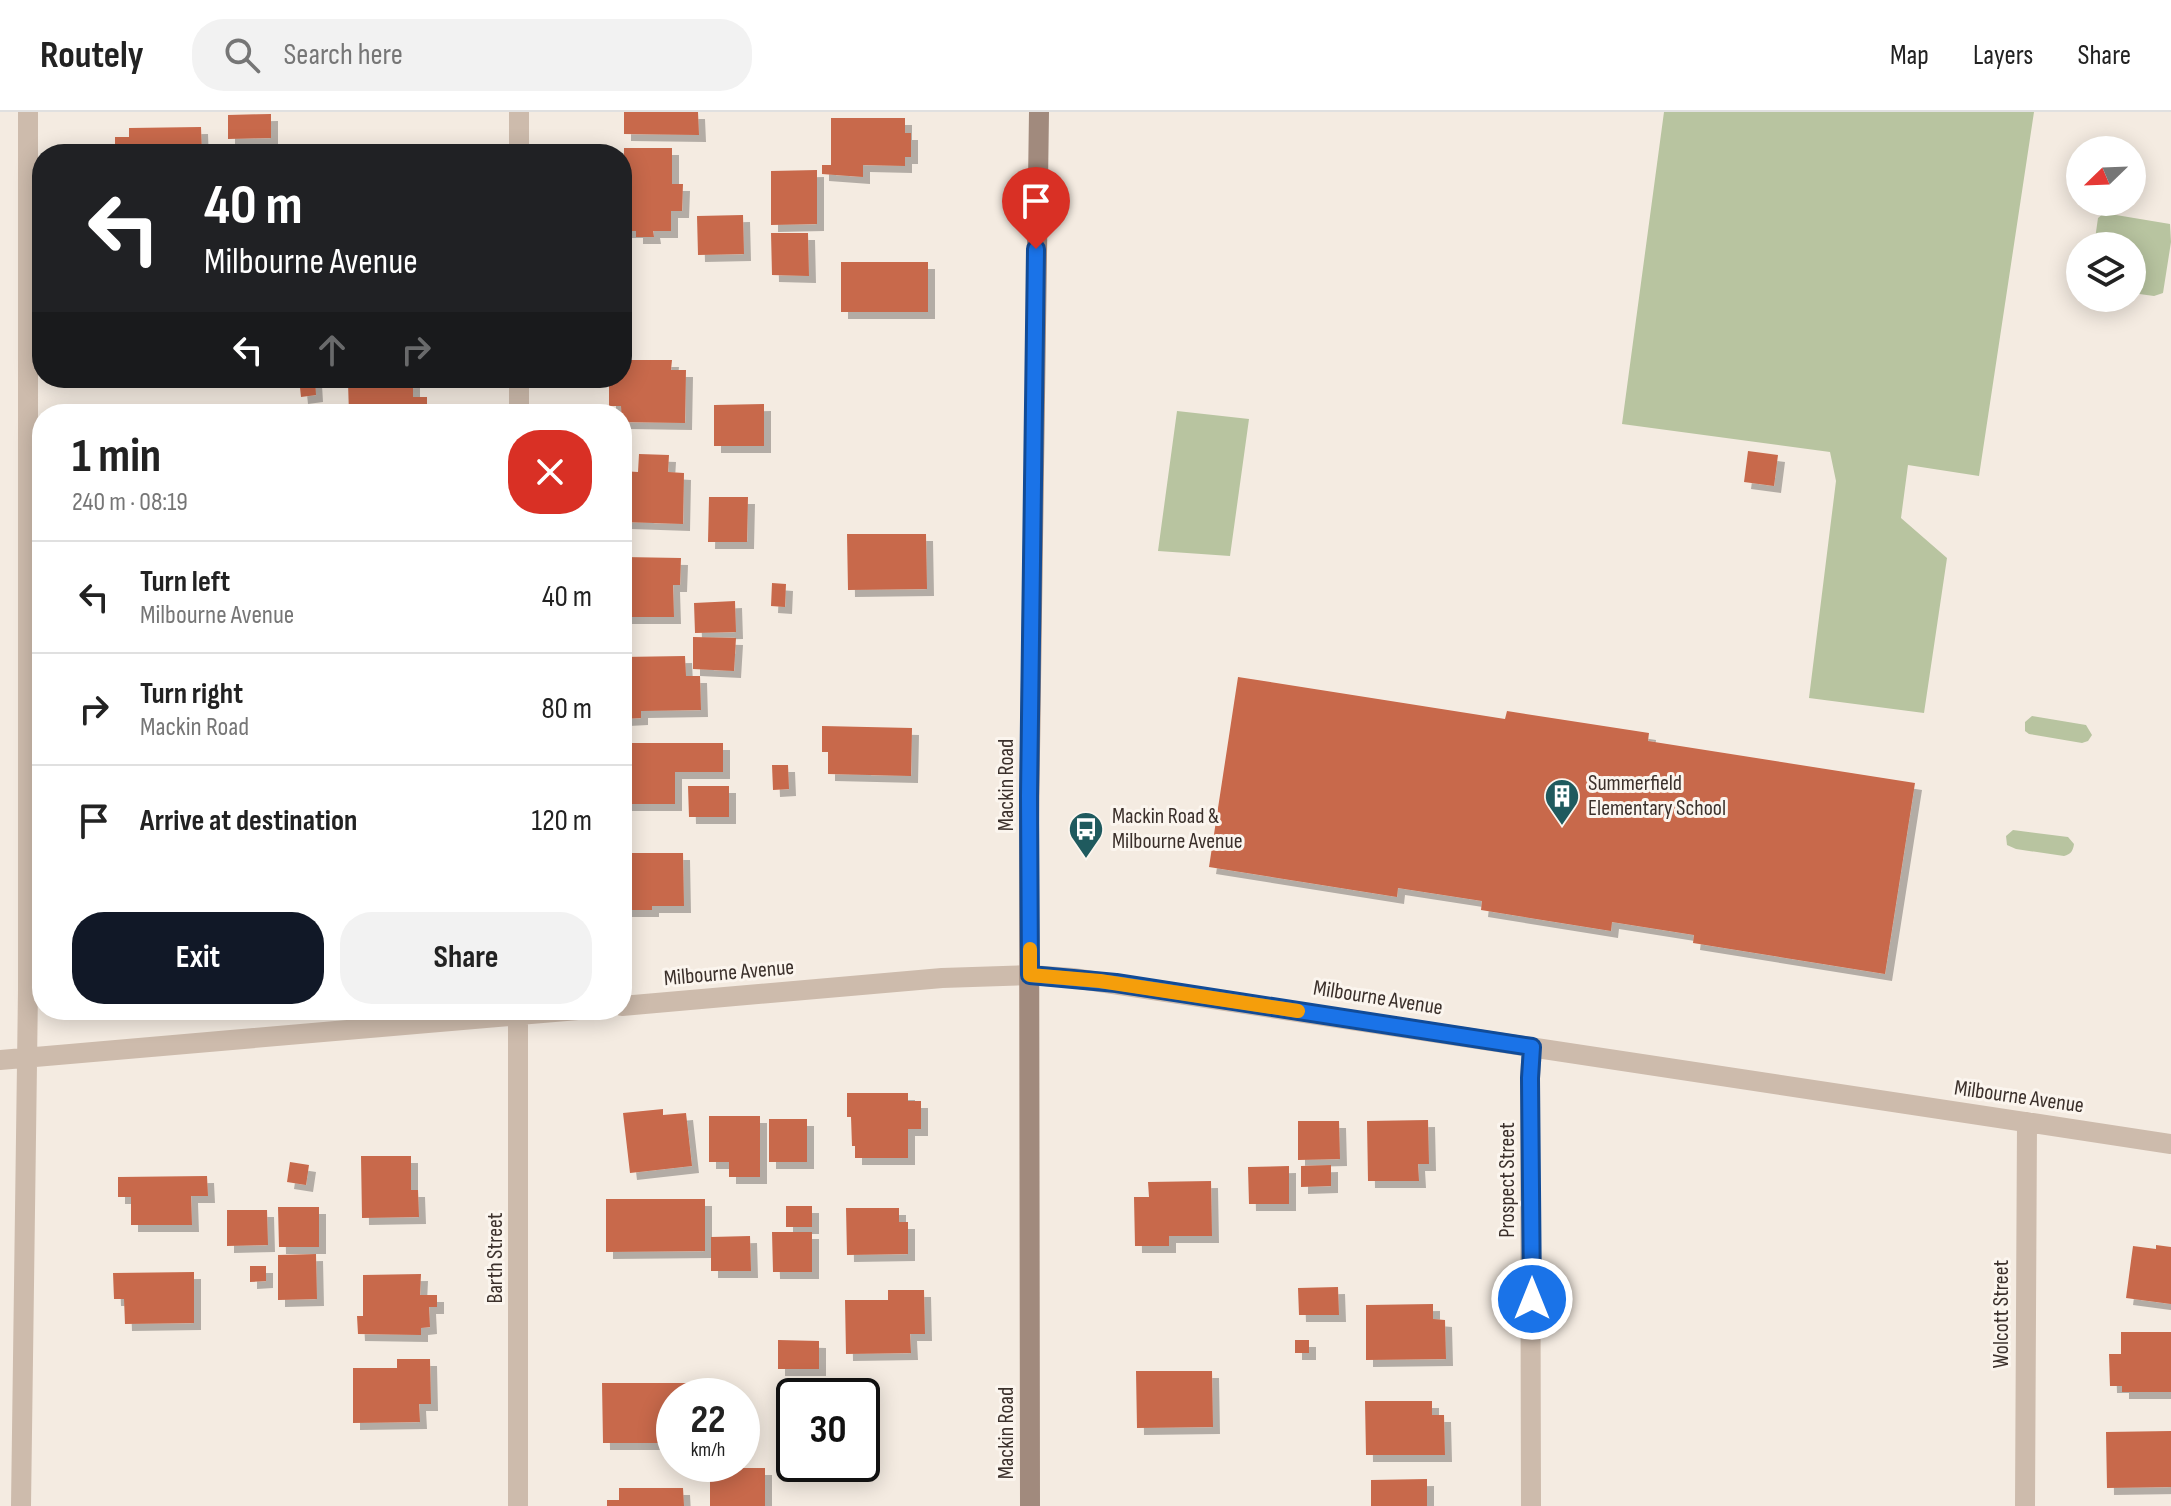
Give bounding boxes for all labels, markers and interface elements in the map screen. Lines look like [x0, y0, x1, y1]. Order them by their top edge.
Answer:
search box [192, 19, 752, 91]
text: Routely [40, 33, 144, 78]
icon: search [220, 33, 264, 77]
text: Search here [284, 37, 403, 73]
text: Map [1890, 39, 1929, 72]
text: Layers [1973, 39, 2033, 72]
text: Share [2077, 39, 2131, 72]
north arrow [2066, 136, 2146, 216]
map controls [2066, 136, 2146, 312]
pin [1002, 167, 1070, 249]
text: 40 m [204, 173, 303, 240]
icon: left [72, 176, 176, 280]
icon: arrive [1014, 179, 1058, 223]
button: layers [2066, 232, 2146, 312]
text: Milbourne Avenue [204, 241, 418, 284]
icon: left [226, 328, 270, 372]
icon: ahead [310, 328, 354, 372]
icon: right [394, 328, 438, 372]
text: 1 min [72, 428, 161, 485]
button: close [508, 430, 592, 514]
text: 240 m · 08:19 [72, 487, 188, 518]
text: Turn left [140, 564, 230, 600]
icon: left [72, 575, 116, 619]
text: 40 m [542, 579, 592, 615]
text: Milbourne Avenue [140, 600, 294, 631]
text: Turn right [140, 676, 243, 712]
icon: right [72, 687, 116, 731]
text: 80 m [541, 691, 592, 727]
text: Mackin Road [140, 712, 249, 743]
street label: Mackin Road [993, 739, 1020, 831]
place label: Summerfield Elementary School [1588, 770, 1726, 822]
building icon: Summerfield Elementary School [1543, 777, 1581, 827]
icon: arrive [72, 799, 116, 843]
text: Arrive at destination [140, 803, 357, 839]
text: 120 m [531, 803, 592, 839]
place label: Mackin Road & Milbourne Avenue [1112, 803, 1243, 855]
bus stop icon: Mackin Road & Milbourne Avenue [1067, 810, 1105, 860]
button: Exit [72, 912, 324, 1004]
button: Share [340, 912, 592, 1004]
street label: Milbourne Avenue [663, 954, 795, 992]
street label: Milbourne Avenue [1311, 974, 1445, 1022]
street label: Milbourne Avenue [1952, 1075, 2086, 1119]
street label: Prospect Street [1494, 1122, 1521, 1238]
street label: Barth Street [482, 1212, 509, 1303]
position arrow [1490, 1257, 1574, 1341]
street label: Wolcott Street [1988, 1260, 2015, 1368]
speed limit sign: 30 [776, 1378, 880, 1482]
street label: Mackin Road [993, 1387, 1020, 1479]
text: 22 [690, 1396, 726, 1444]
text: km/h [691, 1438, 725, 1462]

